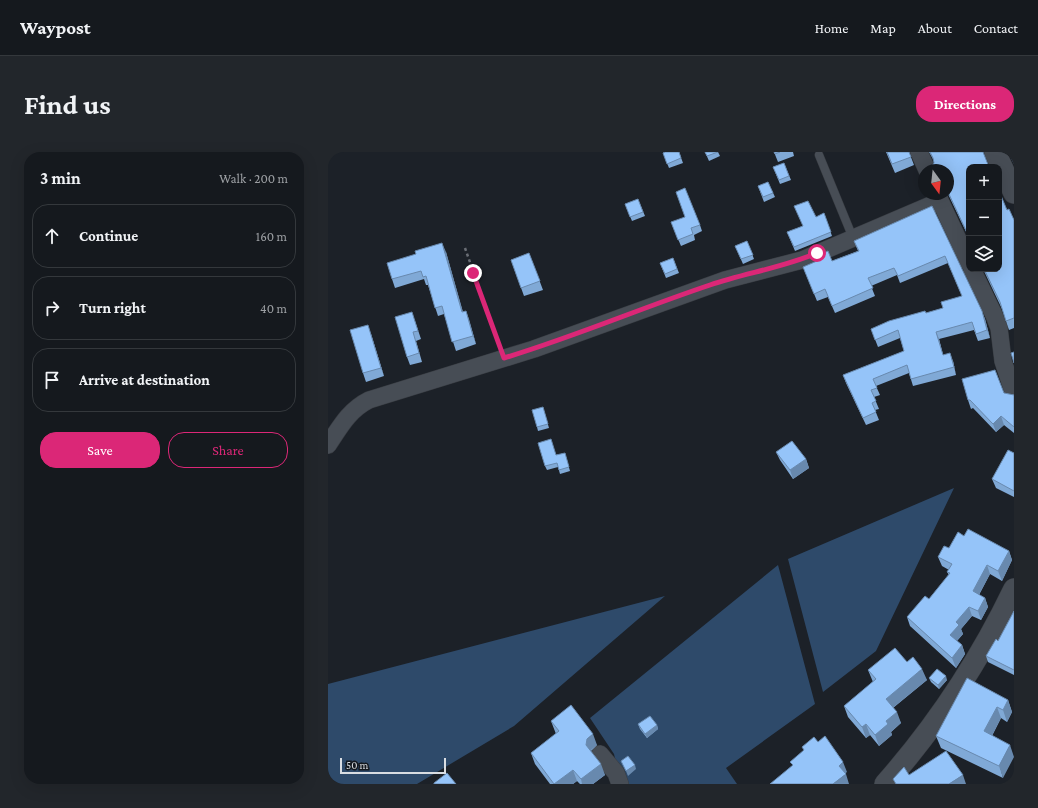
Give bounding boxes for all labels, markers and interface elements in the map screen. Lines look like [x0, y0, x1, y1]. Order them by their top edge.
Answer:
text: Waypost [20, 17, 91, 38]
text: Home [815, 20, 848, 36]
text: Map [870, 20, 896, 36]
text: About [918, 20, 952, 36]
text: Contact [974, 20, 1018, 36]
button: Directions [916, 86, 1014, 122]
text: Find us [24, 89, 111, 120]
north arrow [918, 164, 954, 200]
map controls [966, 164, 1002, 272]
button: + [966, 164, 1002, 200]
text: 3 min [40, 169, 81, 188]
text: Walk · 200 m [219, 171, 288, 186]
button: − [966, 200, 1002, 236]
icon: ahead [41, 225, 63, 247]
text: Continue [79, 228, 138, 244]
text: 160 m [256, 229, 287, 244]
button: layers [966, 236, 1002, 272]
route start [808, 244, 826, 262]
route end [464, 264, 482, 282]
icon: right [41, 297, 63, 319]
text: Turn right [79, 300, 146, 316]
text: 40 m [260, 301, 287, 316]
icon: arrive [41, 369, 63, 391]
text: Arrive at destination [79, 372, 210, 388]
button: Save [40, 432, 160, 468]
button: Share [168, 432, 288, 468]
scale bar [340, 756, 446, 775]
text: 50 m [346, 759, 368, 771]

